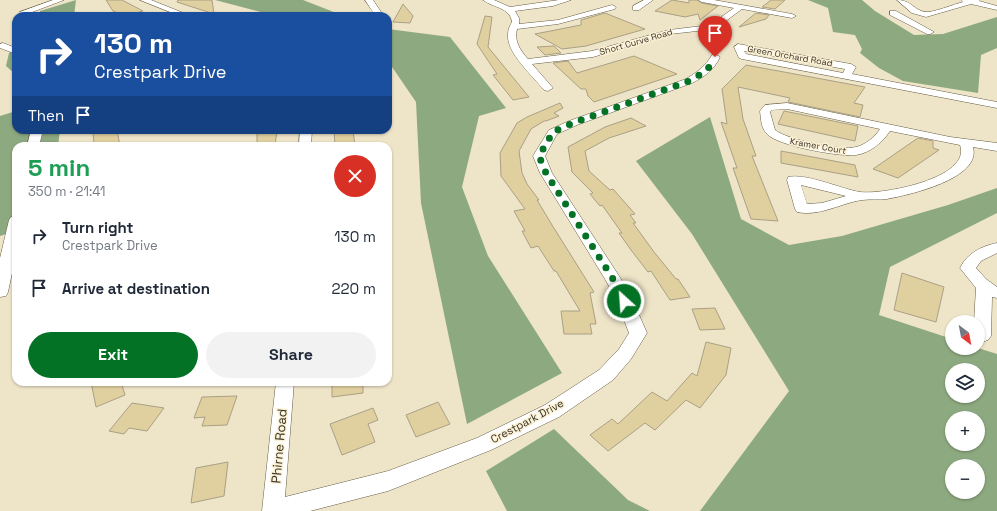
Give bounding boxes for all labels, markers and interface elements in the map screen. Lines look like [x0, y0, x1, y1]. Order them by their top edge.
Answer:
pin [698, 16, 732, 57]
icon: arrive [704, 22, 726, 44]
text: 130 m [94, 25, 173, 61]
street label: Short Curve Road [598, 26, 674, 58]
icon: right [28, 28, 80, 80]
street label: Green Orchard Road [746, 43, 834, 69]
text: Crestpark Drive [94, 60, 226, 83]
icon: arrive [72, 104, 94, 126]
text: Then [28, 106, 64, 125]
street label: Kramer Court [789, 135, 847, 157]
text: 5 min [28, 152, 90, 183]
button: close [334, 155, 376, 197]
text: 350 m · 21:41 [28, 183, 105, 200]
text: Turn right [62, 218, 133, 237]
icon: right [28, 225, 50, 247]
text: 130 m [334, 227, 376, 246]
text: Crestpark Drive [62, 237, 158, 254]
icon: arrive [28, 277, 50, 299]
text: Arrive at destination [62, 279, 210, 298]
text: 220 m [332, 279, 376, 298]
position arrow [603, 280, 645, 322]
north arrow [945, 315, 985, 355]
map controls [945, 315, 985, 499]
button: Exit [28, 332, 198, 378]
button: Share [206, 332, 376, 378]
button: layers [945, 363, 985, 403]
street label: Crestpark Drive [488, 396, 566, 446]
street label: Phirne Road [267, 408, 291, 484]
button: + [945, 411, 985, 451]
button: − [945, 459, 985, 499]

